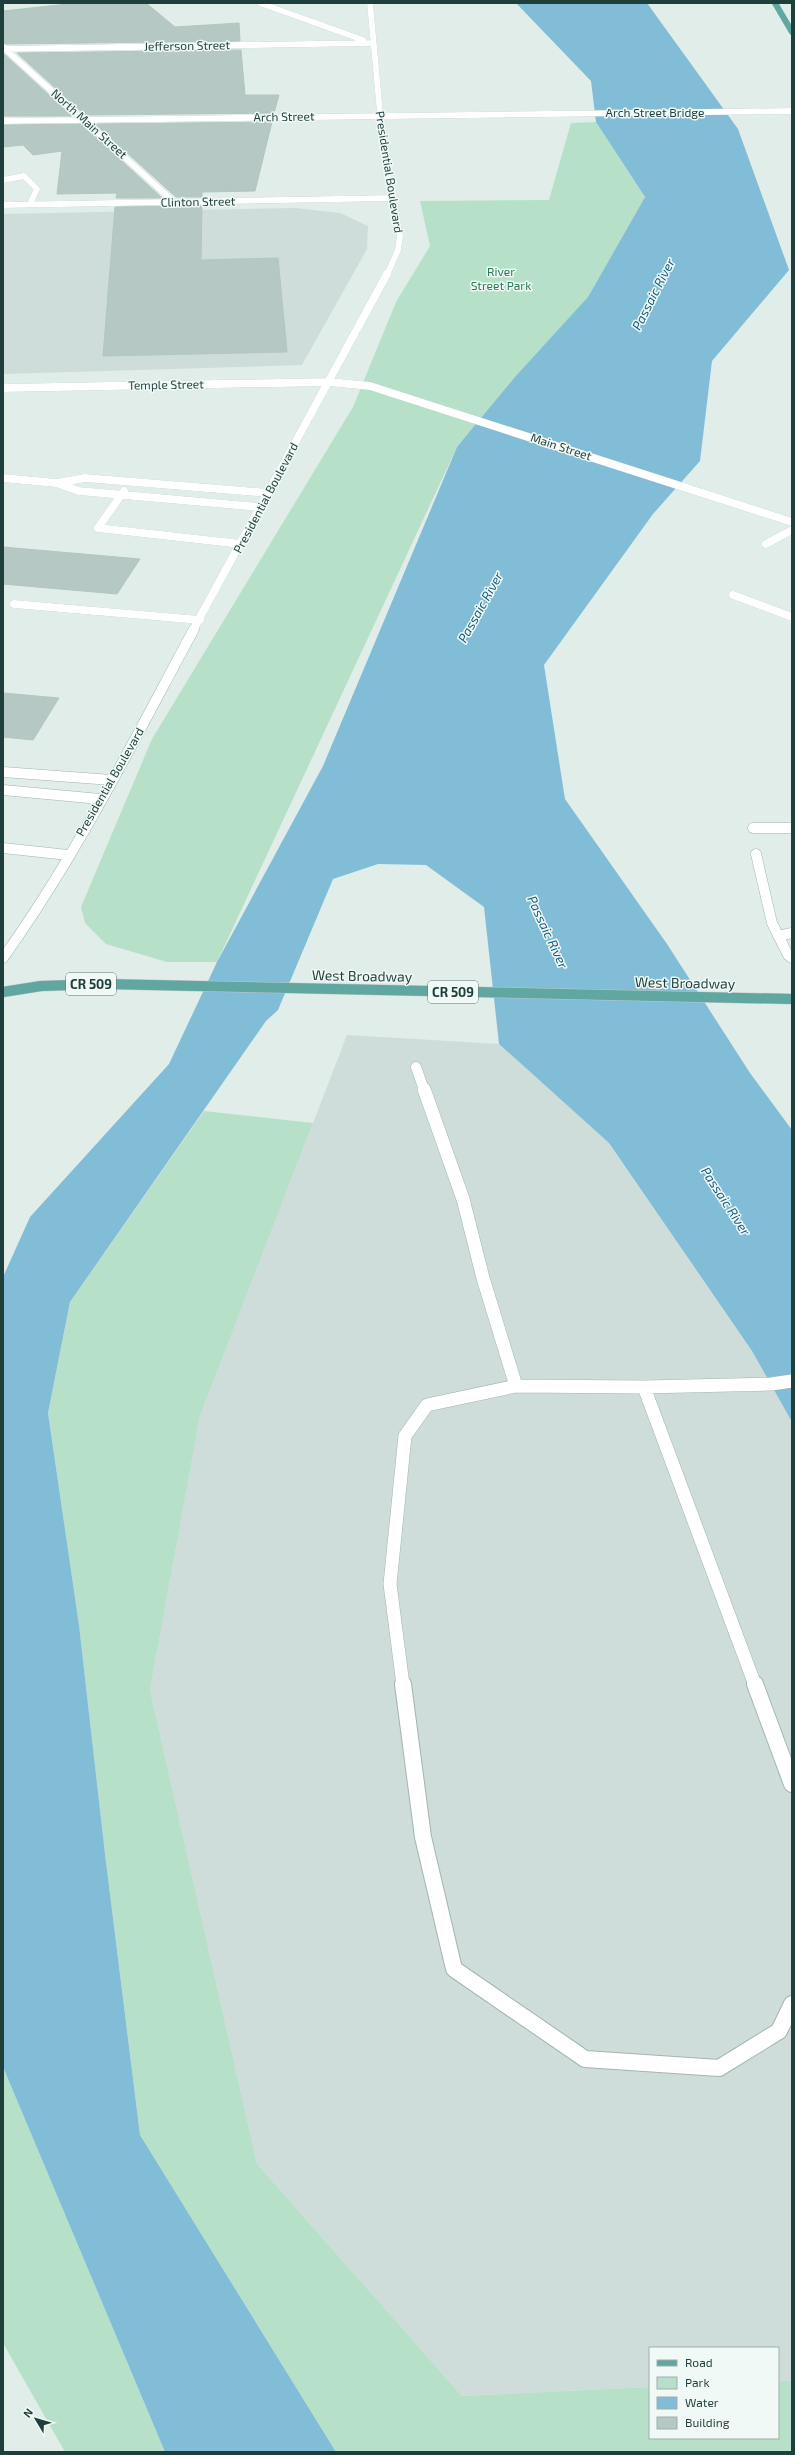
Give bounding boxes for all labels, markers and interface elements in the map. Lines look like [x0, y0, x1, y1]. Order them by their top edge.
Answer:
street label: Jefferson Street [144, 37, 231, 53]
street label: North Main Street [49, 85, 131, 161]
street label: Arch Street Bridge [606, 105, 704, 119]
street label: Arch Street [253, 108, 315, 124]
street label: Presidential Boulevard [373, 110, 407, 234]
street label: Clinton Street [160, 193, 236, 209]
water label: Passaic River [628, 255, 678, 333]
park label: River Street Park [471, 264, 531, 292]
street label: Temple Street [128, 376, 204, 392]
street label: Main Street [529, 430, 594, 463]
street label: Presidential Boulevard [230, 440, 300, 555]
water label: Passaic River [454, 568, 506, 645]
street label: Presidential Boulevard [72, 725, 146, 838]
water label: Passaic River [524, 893, 572, 972]
street label: West Broadway [312, 966, 413, 985]
road number: CR 509 [66, 973, 116, 995]
street label: West Broadway [635, 973, 736, 992]
road number: CR 509 [428, 981, 478, 1003]
water label: Passaic River [698, 1164, 754, 1239]
legend [649, 2347, 779, 2439]
text: Road [685, 2355, 713, 2369]
text: Park [685, 2375, 710, 2389]
text: Water [685, 2395, 719, 2409]
north arrow [16, 2399, 56, 2439]
text: N [20, 2405, 35, 2420]
text: Building [685, 2415, 730, 2429]

